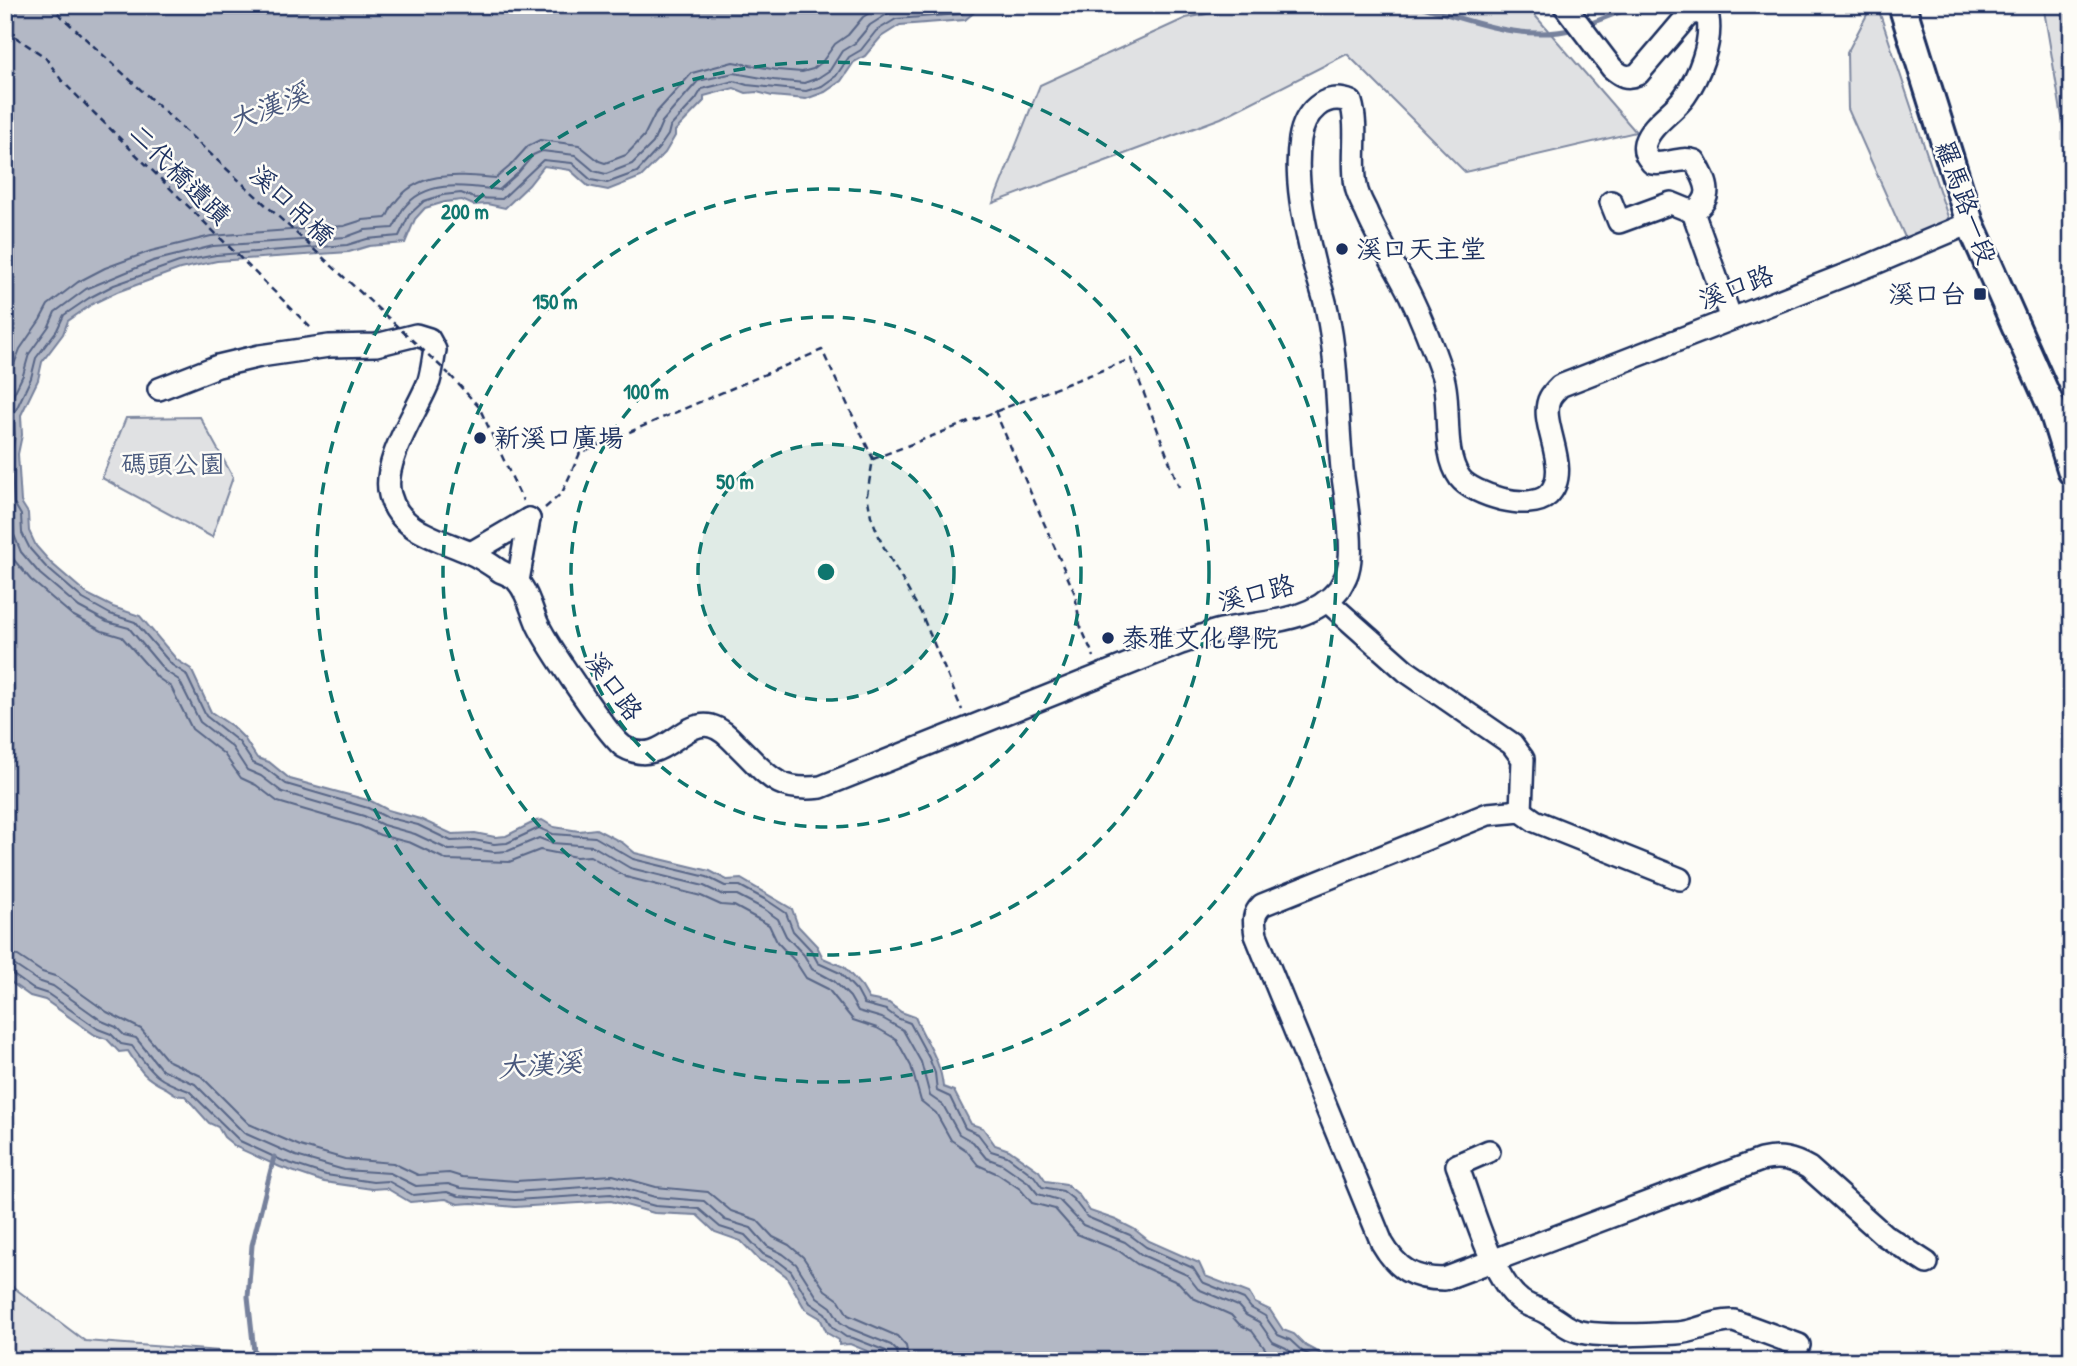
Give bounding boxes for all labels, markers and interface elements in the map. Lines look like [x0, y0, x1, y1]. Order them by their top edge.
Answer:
water label: 大漢溪 [222, 73, 316, 140]
street label: 二代橋遺蹟 [122, 115, 239, 232]
street label: 羅馬路一段 [1928, 135, 2005, 269]
street label: 溪口吊橋 [242, 156, 342, 253]
text: 200 m [441, 197, 489, 226]
place label: 溪口天主堂 [1356, 231, 1486, 266]
marker: 溪口天主堂 [1334, 241, 1350, 257]
street label: 溪口路 [1693, 256, 1779, 317]
place label: 溪口台 [1888, 276, 1966, 311]
marker: 溪口台 [1972, 286, 1988, 302]
text: 150 m [532, 287, 578, 316]
text: 100 m [623, 377, 669, 406]
place label: 新溪口廣場 [494, 420, 624, 455]
marker: 新溪口廣場 [472, 430, 488, 446]
park label: 碼頭公園 [121, 446, 225, 481]
text: 50 m [716, 467, 754, 496]
centre of rings [814, 560, 838, 584]
street label: 溪口路 [1214, 566, 1298, 619]
place label: 泰雅文化學院 [1122, 620, 1278, 655]
marker: 泰雅文化學院 [1100, 630, 1116, 646]
street label: 溪口路 [577, 644, 651, 728]
water label: 大漢溪 [497, 1042, 585, 1086]

